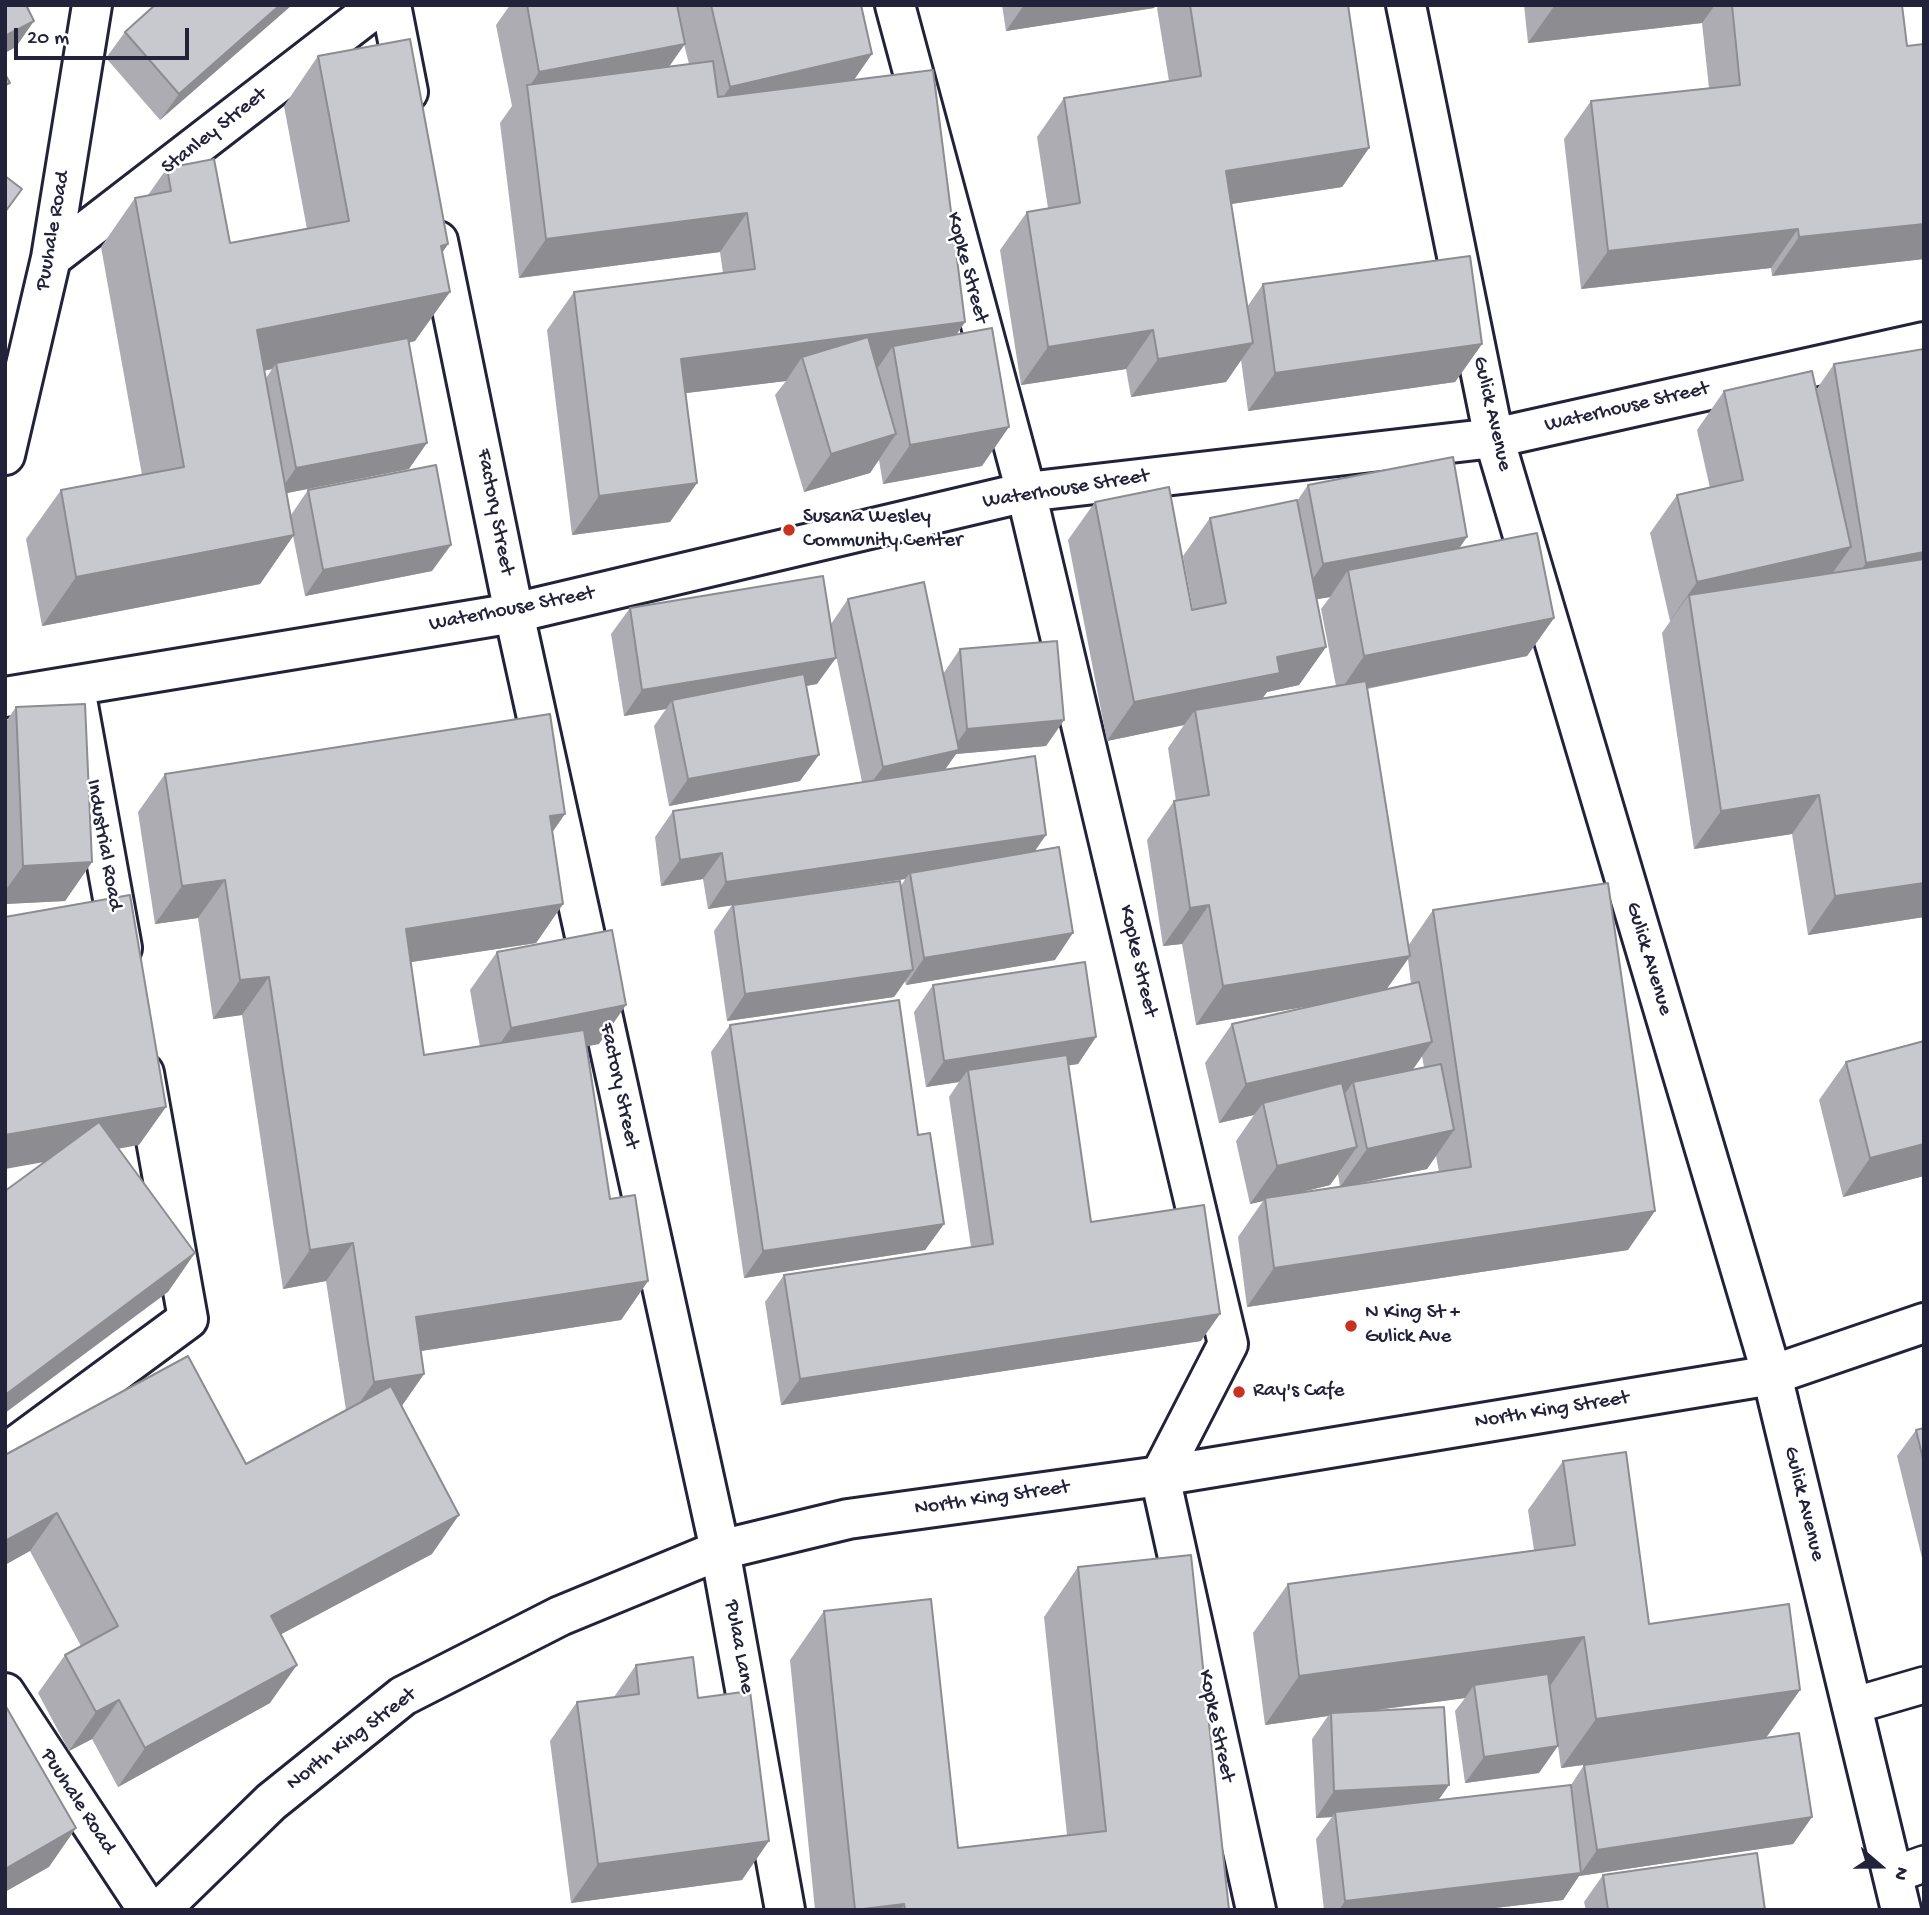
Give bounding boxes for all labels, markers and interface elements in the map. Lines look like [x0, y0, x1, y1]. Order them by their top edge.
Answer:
scale bar [18, 14, 192, 58]
text: 20 m [27, 27, 69, 52]
street label: Stanley Street [157, 83, 273, 181]
street label: Puuhale Road [31, 169, 77, 293]
street label: Kopke Street [939, 210, 993, 326]
street label: Gulick Avenue [1466, 354, 1516, 474]
street label: Waterhouse Street [1542, 377, 1712, 439]
street label: Factory Street [469, 447, 519, 577]
street label: Waterhouse Street [981, 464, 1151, 516]
place label: Susana Wesley Community Center [803, 505, 962, 555]
marker: Susana Wesley Community Center [781, 522, 797, 538]
street label: Waterhouse Street [427, 582, 597, 638]
street label: Industrial Road [79, 778, 127, 912]
street label: Gulick Avenue [1619, 899, 1677, 1019]
street label: Kopke Street [1112, 903, 1162, 1019]
street label: Factory Street [592, 1021, 644, 1151]
place label: N King St + Gulick Ave [1365, 1301, 1460, 1351]
marker: N King St + Gulick Ave [1343, 1318, 1359, 1334]
place label: Ray's Cafe [1253, 1379, 1344, 1405]
marker: Ray's Cafe [1231, 1384, 1247, 1400]
street label: North King Street [1473, 1386, 1631, 1436]
street label: Gulick Avenue [1777, 1444, 1829, 1564]
street label: North King Street [913, 1476, 1071, 1522]
street label: Pulaa Lane [717, 1598, 759, 1696]
street label: Kopke Street [1191, 1668, 1239, 1784]
street label: North King Street [282, 1683, 422, 1797]
street label: Puuhale Road [34, 1745, 120, 1859]
north arrow [1845, 1831, 1915, 1901]
text: N [1887, 1864, 1913, 1883]

